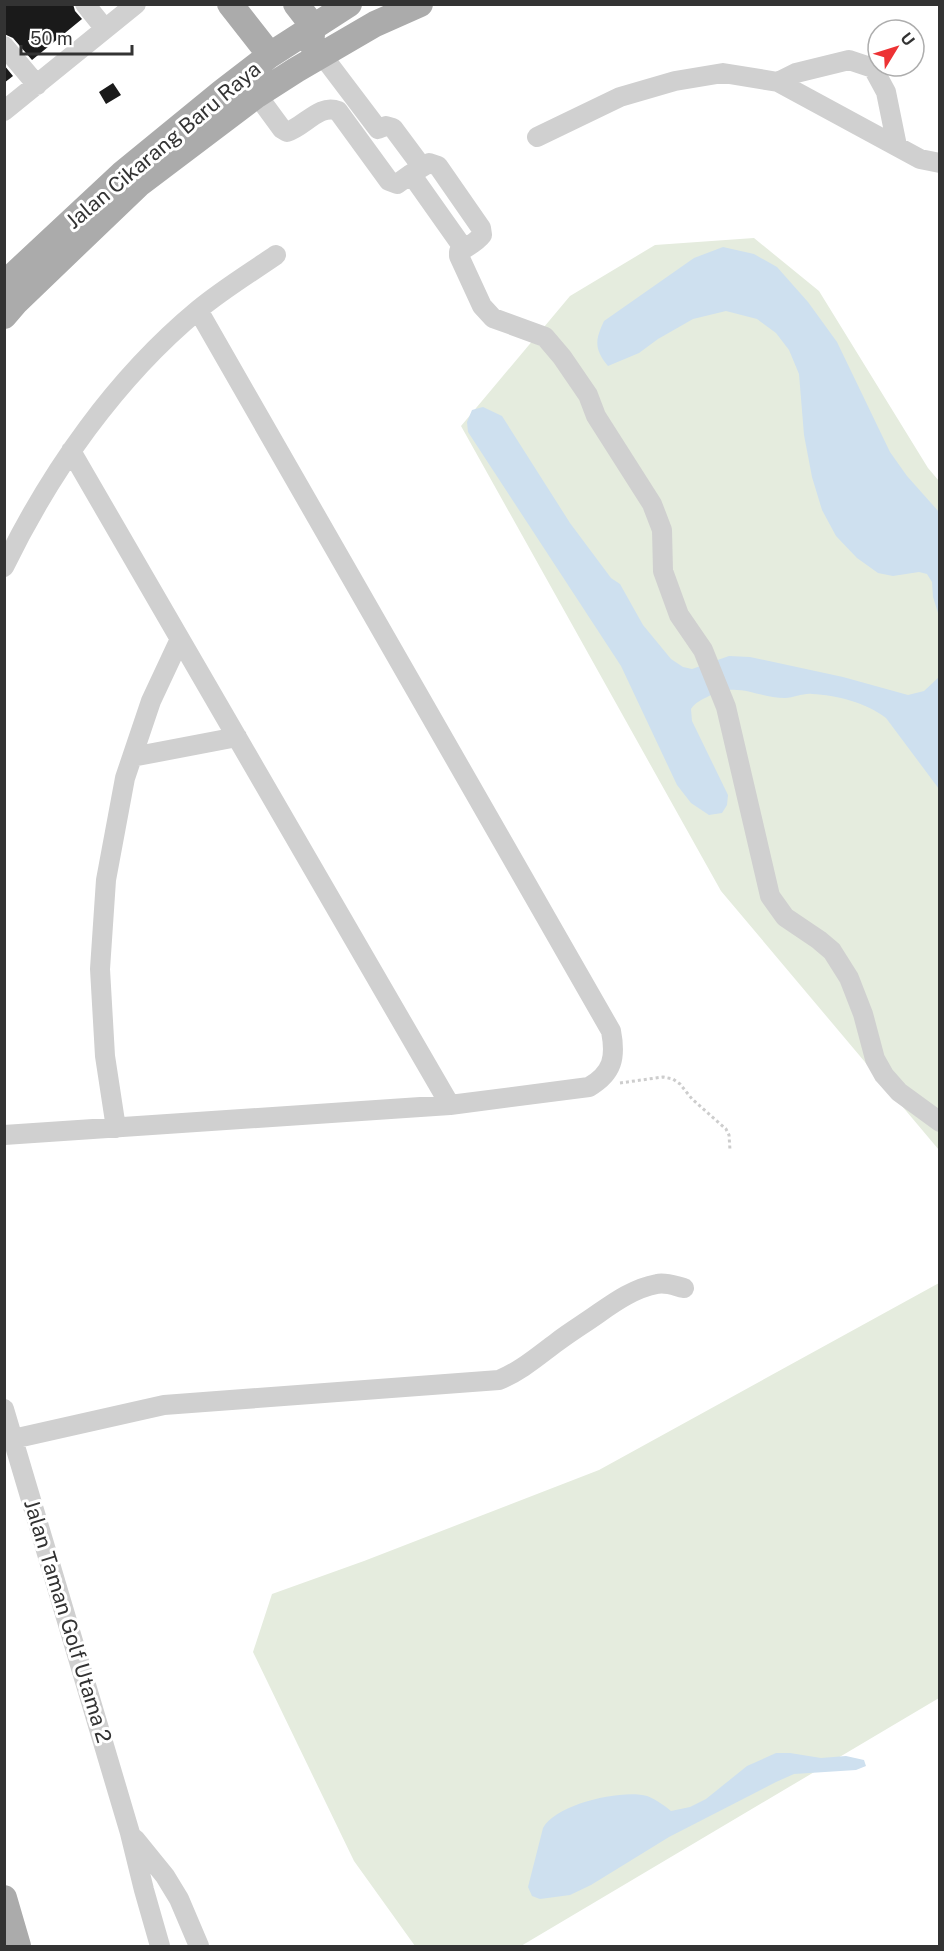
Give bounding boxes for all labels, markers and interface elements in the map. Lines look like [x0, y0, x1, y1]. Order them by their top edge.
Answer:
scale bar [21, 18, 132, 56]
north arrow [866, 18, 926, 78]
text: 50 m [30, 28, 73, 49]
text: U [896, 29, 918, 49]
street label: Jalan Cikarang Baru Raya [61, 56, 265, 234]
street label: Jalan Taman Golf Utama 2 [19, 1496, 117, 1746]

